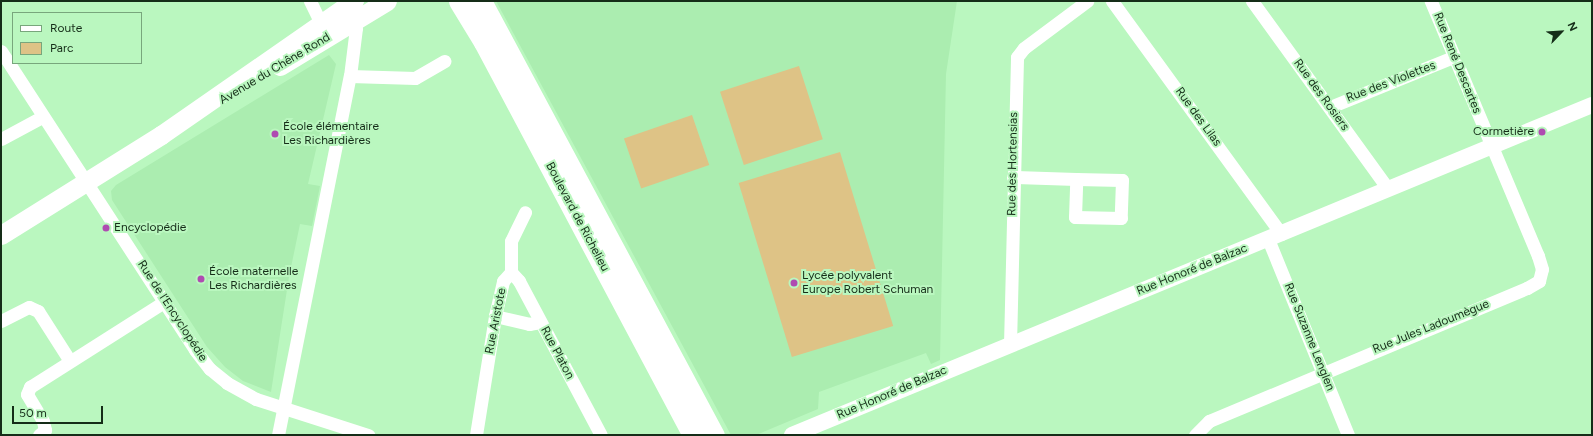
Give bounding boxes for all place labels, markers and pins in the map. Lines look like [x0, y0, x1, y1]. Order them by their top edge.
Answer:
place label: École élémentaire Les Richardières [283, 120, 379, 148]
place label: Cormetière [1473, 125, 1534, 139]
marker: Cormetière [1537, 127, 1547, 137]
marker: École élémentaire Les Richardières [270, 129, 280, 139]
place label: Encyclopédie [114, 221, 186, 235]
marker: Encyclopédie [101, 223, 111, 233]
place label: École maternelle Les Richardières [209, 265, 298, 293]
place label: Lycée polyvalent Europe Robert Schuman [802, 269, 933, 297]
marker: École maternelle Les Richardières [196, 274, 206, 284]
marker: Lycée polyvalent Europe Robert Schuman [789, 278, 799, 288]

